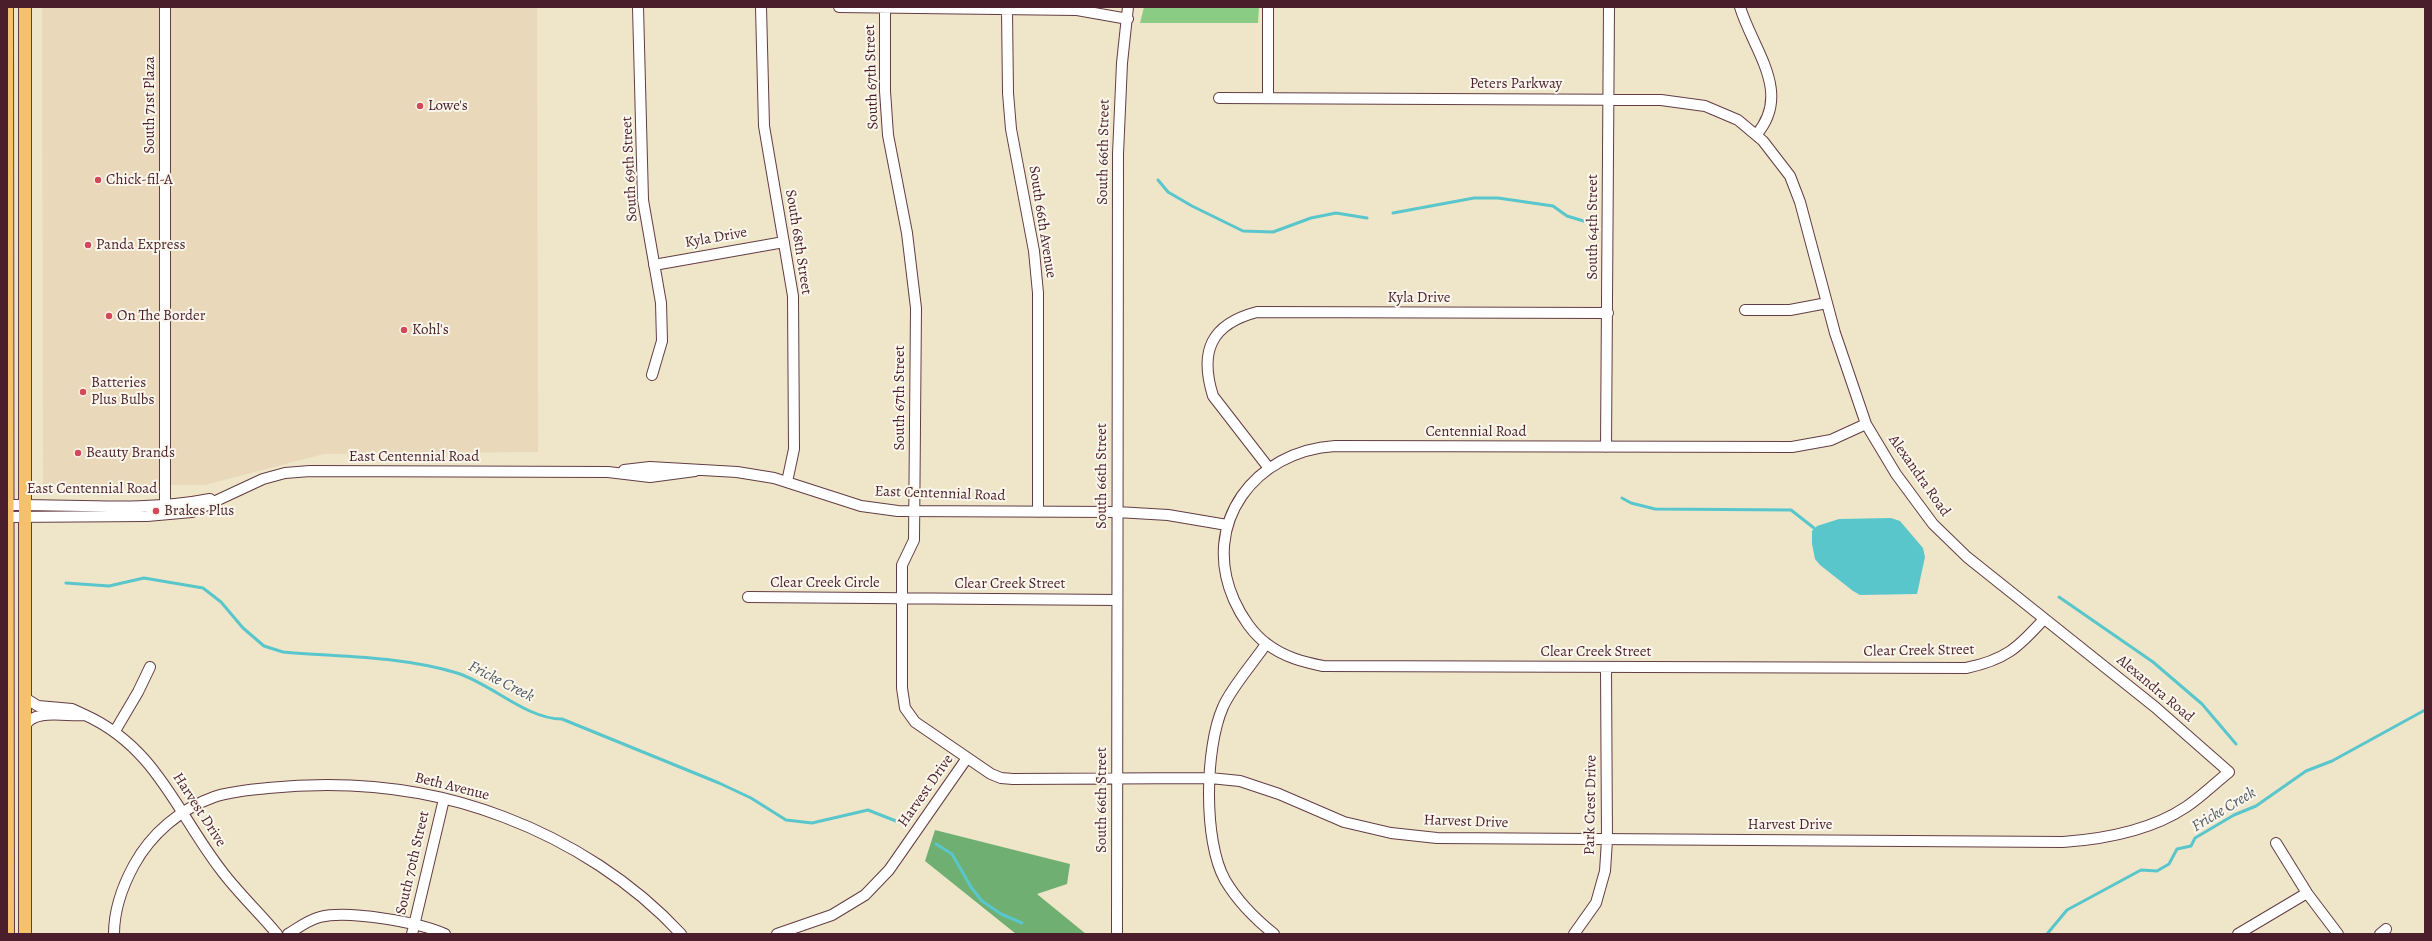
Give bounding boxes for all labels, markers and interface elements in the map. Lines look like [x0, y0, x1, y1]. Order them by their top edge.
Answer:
street label: South 67th Street [861, 24, 883, 130]
street label: South 71st Plaza [141, 56, 159, 154]
street label: Peters Parkway [1470, 75, 1562, 93]
place label: Lowe's [428, 97, 468, 115]
street label: South 66th Street [1094, 99, 1114, 205]
marker: Lowe's [415, 101, 425, 111]
street label: South 69th Street [618, 116, 642, 222]
street label: South 66th Avenue [1024, 164, 1060, 280]
place label: Chick-fil-A [106, 171, 173, 189]
street label: South 64th Street [1584, 174, 1602, 280]
marker: Chick-fil-A [93, 175, 103, 185]
street label: South 68th Street [781, 188, 815, 296]
street label: Kyla Drive [683, 224, 749, 252]
place label: Panda Express [96, 236, 185, 254]
marker: Panda Express [83, 240, 93, 250]
street label: Kyla Drive [1388, 289, 1450, 307]
place label: On The Border [117, 307, 205, 325]
marker: On The Border [104, 311, 114, 321]
place label: Kohl's [412, 321, 449, 339]
marker: Kohl's [399, 325, 409, 335]
street label: South 67th Street [891, 345, 909, 451]
place label: Batteries Plus Bulbs [91, 374, 154, 409]
marker: Batteries Plus Bulbs [78, 387, 88, 397]
street label: South 66th Street [1093, 423, 1111, 529]
street label: Centennial Road [1425, 423, 1527, 441]
street label: Alexandra Road [1884, 432, 1954, 520]
place label: Beauty Brands [86, 444, 175, 462]
marker: Beauty Brands [73, 448, 83, 458]
street label: East Centennial Road [349, 448, 479, 466]
street label: East Centennial Road [27, 480, 157, 498]
street label: East Centennial Road [874, 483, 1006, 505]
place label: Brakes Plus [164, 502, 234, 520]
marker: Brakes Plus [151, 506, 161, 516]
street label: Clear Creek Circle [770, 574, 880, 592]
street label: Clear Creek Street [955, 575, 1065, 593]
street label: Clear Creek Street [1863, 641, 1975, 661]
street label: Clear Creek Street [1541, 643, 1651, 661]
street label: Alexandra Road [2113, 651, 2197, 727]
water label: Fricke Creek [465, 657, 537, 707]
street label: South 66th Street [1093, 747, 1111, 853]
street label: Harvest Drive [894, 751, 958, 831]
street label: Park Crest Drive [1581, 755, 1601, 855]
street label: Beth Avenue [413, 769, 491, 805]
street label: Harvest Drive [168, 770, 230, 850]
water label: Fricke Creek [2188, 783, 2260, 837]
street label: South 70th Street [392, 809, 434, 917]
street label: Harvest Drive [1423, 812, 1509, 832]
street label: Harvest Drive [1748, 816, 1832, 834]

